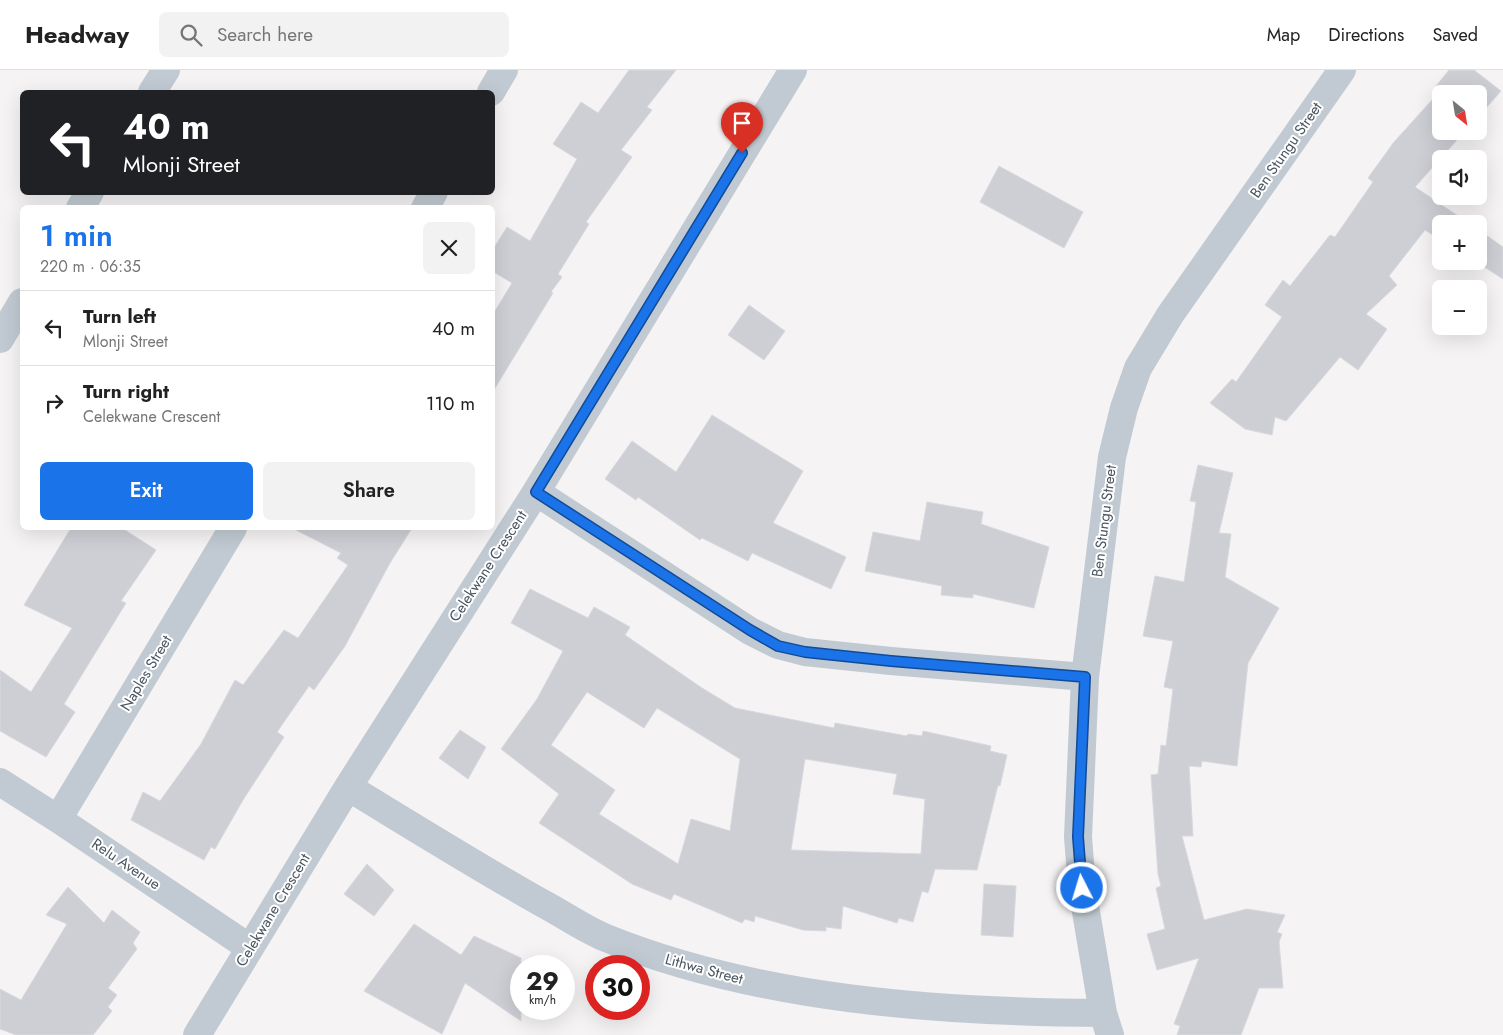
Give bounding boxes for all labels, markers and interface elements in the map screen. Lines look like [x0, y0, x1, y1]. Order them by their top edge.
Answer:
search box [159, 12, 509, 57]
text: Headway [25, 17, 129, 52]
icon: search [177, 21, 205, 49]
text: Search here [217, 21, 313, 48]
text: Map [1267, 22, 1300, 48]
text: Directions [1328, 22, 1404, 48]
text: Saved [1432, 22, 1478, 48]
north arrow [1432, 85, 1488, 140]
map controls [1432, 85, 1487, 335]
street label: Ben Stungu Street [1245, 97, 1328, 202]
text: 40 m [123, 102, 210, 152]
pin [721, 102, 763, 153]
icon: arrive [728, 109, 756, 137]
icon: left [40, 110, 105, 175]
text: Mlonji Street [123, 148, 240, 180]
button: sound [1432, 150, 1487, 205]
text: 1 min [40, 214, 113, 257]
button: + [1432, 215, 1487, 270]
button: close [423, 222, 475, 274]
text: 220 m · 06:35 [40, 255, 141, 278]
button: − [1432, 280, 1487, 335]
text: Turn left [83, 303, 156, 330]
icon: left [40, 314, 68, 342]
text: 40 m [432, 315, 475, 342]
text: Mlonji Street [83, 330, 168, 353]
text: Turn right [83, 378, 169, 405]
icon: right [40, 389, 68, 417]
text: 110 m [426, 390, 475, 417]
text: Celekwane Crescent [83, 405, 220, 428]
button: Exit [40, 462, 253, 520]
button: Share [263, 462, 475, 520]
street label: Ben Stungu Street [1086, 463, 1122, 578]
street label: Celekwane Crescent [444, 506, 533, 626]
street label: Naples Street [115, 631, 177, 715]
street label: Relu Avenue [87, 833, 165, 895]
street label: Celekwane Crescent [230, 849, 316, 971]
position arrow [1055, 861, 1107, 913]
street label: Lithwa Street [663, 948, 746, 990]
speed limit sign: 30 [585, 955, 650, 1020]
text: 29 [526, 963, 559, 999]
text: km/h [529, 991, 556, 1009]

